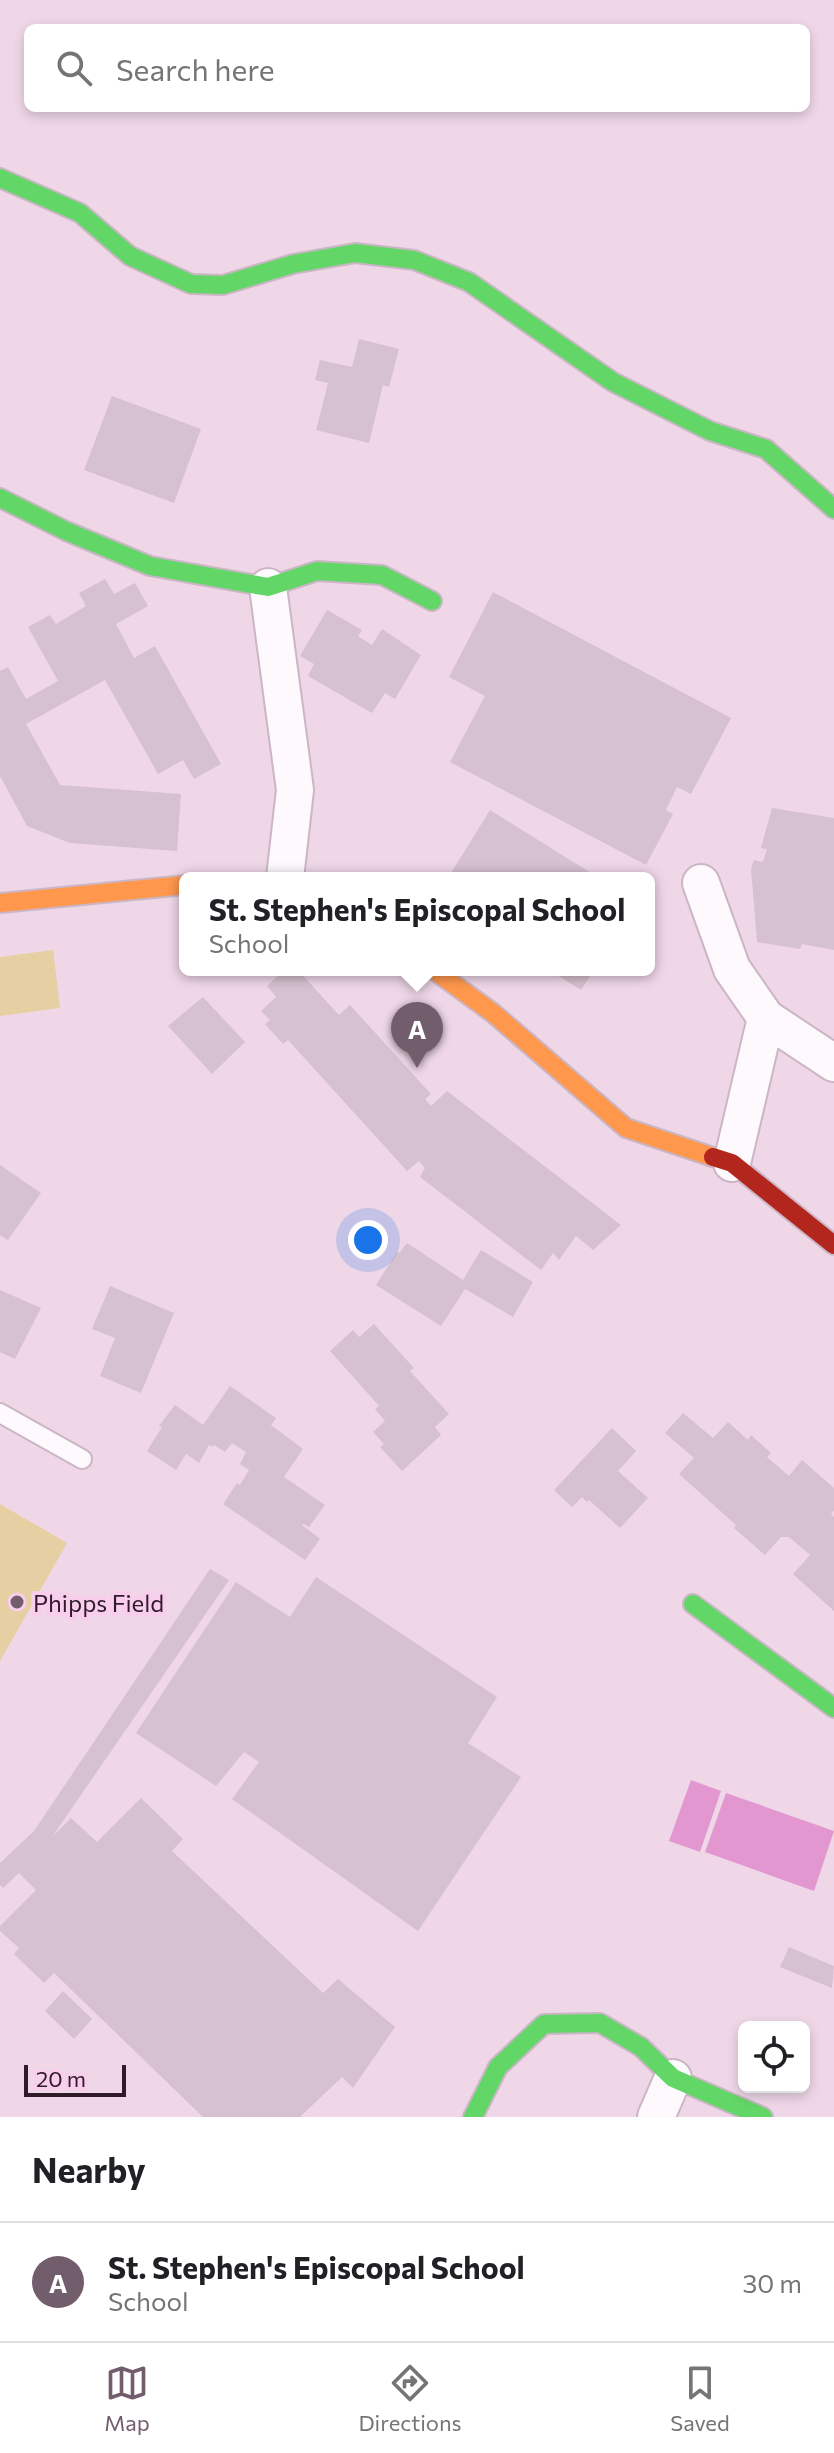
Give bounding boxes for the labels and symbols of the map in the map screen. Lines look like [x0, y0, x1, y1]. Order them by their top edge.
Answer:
pin: A [391, 1002, 443, 1068]
your location [348, 1220, 388, 1260]
place label: Phipps Field [33, 1588, 164, 1617]
marker: Phipps Field [8, 1593, 26, 1611]
scale bar [24, 2061, 126, 2097]

